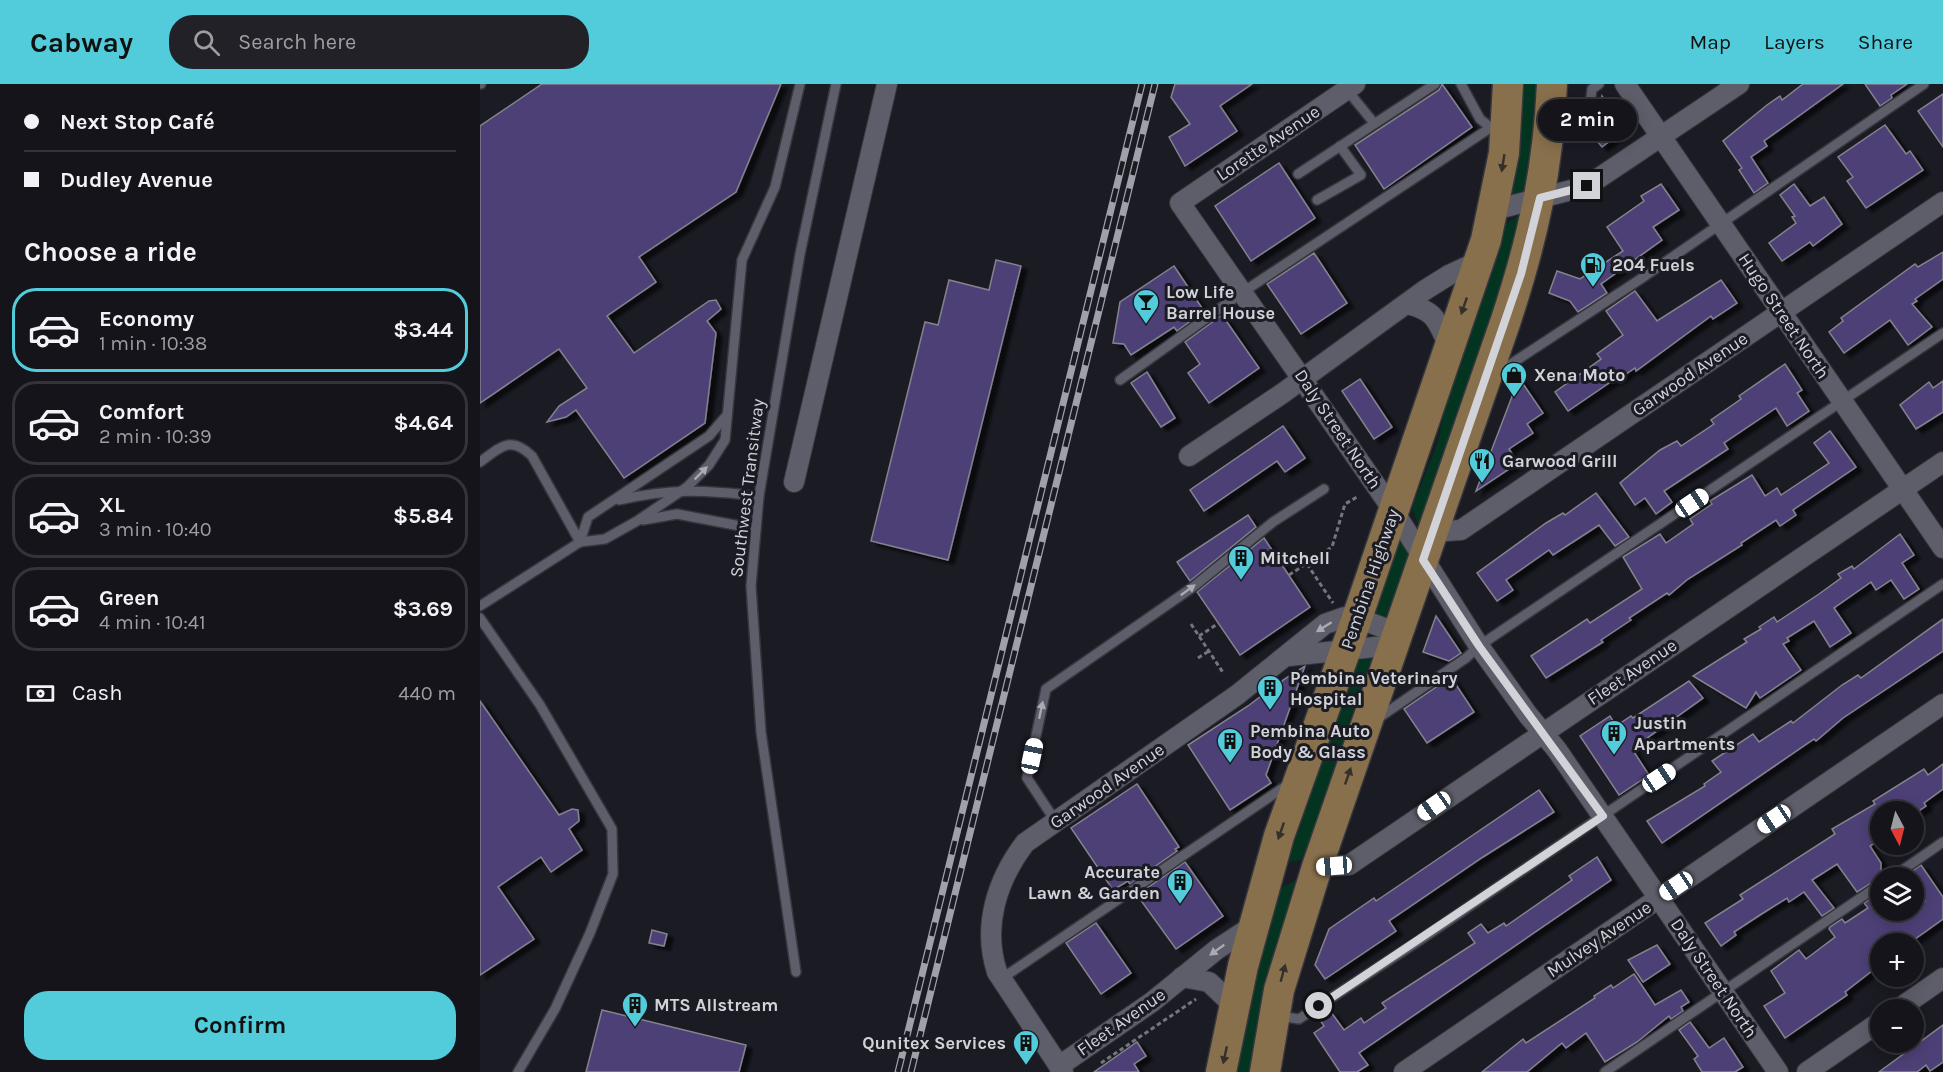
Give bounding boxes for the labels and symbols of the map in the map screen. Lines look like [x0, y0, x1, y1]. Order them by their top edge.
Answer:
callout: 2 min [1538, 99, 1636, 141]
street label: Lorette Avenue [1212, 100, 1324, 186]
one-way arrow [1498, 154, 1507, 173]
route end [1573, 172, 1600, 199]
street label: Hugo Street North [1734, 249, 1834, 383]
fuel station icon: 204 Fuels [1578, 250, 1608, 288]
place label: 204 Fuels [1612, 254, 1695, 276]
place label: Low Life Barrel House [1166, 281, 1275, 324]
bar icon: Low Life Barrel House [1131, 287, 1161, 325]
one-way arrow [1458, 297, 1468, 315]
street label: Garwood Avenue [1628, 327, 1752, 421]
shop icon: Xena Moto [1499, 360, 1529, 398]
place label: Xena Moto [1534, 364, 1625, 386]
street label: Daly Street North [1290, 365, 1386, 493]
street label: Southwest Transitway [725, 397, 769, 579]
restaurant icon: Garwood Grill [1467, 446, 1497, 484]
place label: Garwood Grill [1502, 450, 1618, 472]
one-way arrow [693, 466, 708, 480]
car [1672, 485, 1712, 521]
street label: Pembina Highway [1336, 505, 1405, 652]
building icon: Mitchell [1226, 543, 1256, 581]
place label: Mitchell [1260, 547, 1330, 569]
one-way arrow [1179, 584, 1195, 596]
one-way arrow [1316, 621, 1332, 632]
street label: Fleet Avenue [1583, 634, 1681, 710]
place label: Pembina Veterinary Hospital [1290, 667, 1457, 710]
building icon: Pembina Veterinary Hospital [1255, 673, 1285, 711]
one-way arrow [1037, 701, 1046, 720]
place label: Justin Apartments [1634, 712, 1735, 755]
building icon: Justin Apartments [1599, 718, 1629, 756]
place label: Pembina Auto Body & Glass [1250, 720, 1370, 763]
building icon: Pembina Auto Body & Glass [1215, 726, 1245, 764]
car [1019, 737, 1045, 775]
street label: Garwood Avenue [1045, 738, 1169, 834]
car [1639, 760, 1679, 796]
one-way arrow [1344, 767, 1354, 785]
car [1414, 788, 1454, 824]
car [1754, 801, 1794, 837]
north arrow [1870, 801, 1924, 855]
one-way arrow [1276, 822, 1286, 840]
car [1315, 856, 1353, 876]
place label: Accurate Lawn & Garden [1028, 861, 1160, 904]
building icon: Accurate Lawn & Garden [1165, 867, 1195, 905]
car [1656, 868, 1696, 904]
street label: Mulvey Avenue [1543, 896, 1655, 982]
street label: Daly Street North [1666, 914, 1762, 1042]
one-way arrow [1210, 944, 1226, 956]
one-way arrow [1279, 964, 1289, 982]
street label: Fleet Avenue [1072, 983, 1170, 1061]
building icon: MTS Allstream [620, 990, 650, 1028]
route start [1305, 992, 1332, 1019]
place label: MTS Allstream [654, 994, 778, 1016]
building icon: Qunitex Services [1011, 1028, 1041, 1066]
place label: Qunitex Services [862, 1032, 1006, 1054]
one-way arrow [1220, 1046, 1229, 1065]

